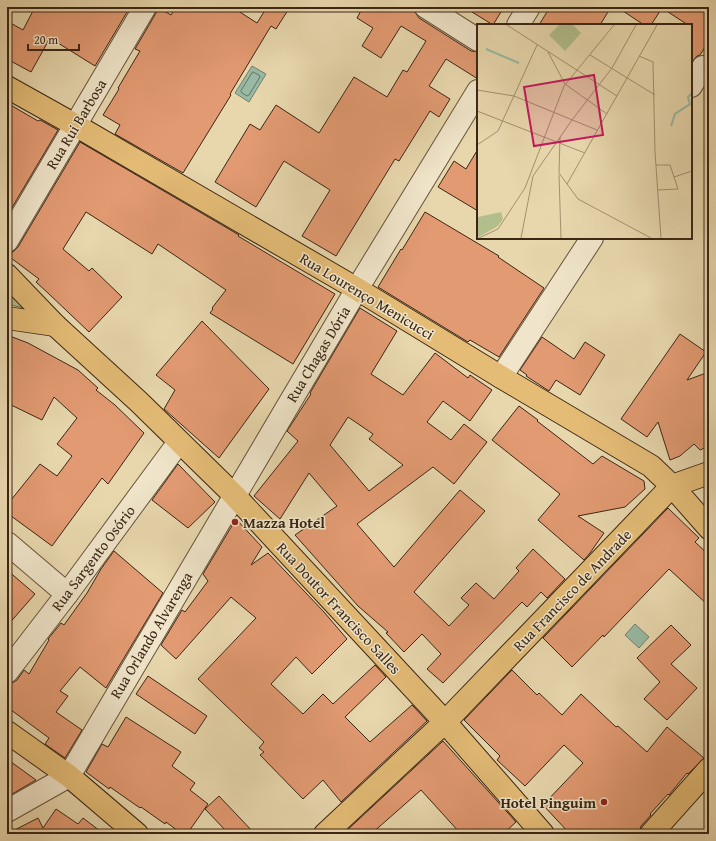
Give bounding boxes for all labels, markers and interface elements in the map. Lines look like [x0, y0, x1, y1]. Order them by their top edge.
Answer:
inset map [477, 24, 692, 239]
scale bar [28, 26, 79, 52]
text: 20 m [34, 31, 58, 48]
street label: Rua Rui Barbosa [41, 75, 111, 173]
street label: Rua Lourenço Menicucci [296, 247, 438, 345]
street label: Rua Chagas Dória [281, 302, 355, 406]
street label: Rua Sargento Osório [46, 500, 140, 615]
place label: Mazza Hotel [243, 512, 325, 533]
marker: Mazza Hotel [230, 517, 240, 527]
street label: Rua Francisco de Andrade [508, 524, 636, 656]
street label: Rua Doutor Francisco Salles [272, 537, 406, 679]
street label: Rua Orlando Alvarenga [105, 568, 197, 702]
place label: Hotel Pinguim [500, 792, 596, 813]
marker: Hotel Pinguim [599, 797, 609, 807]

